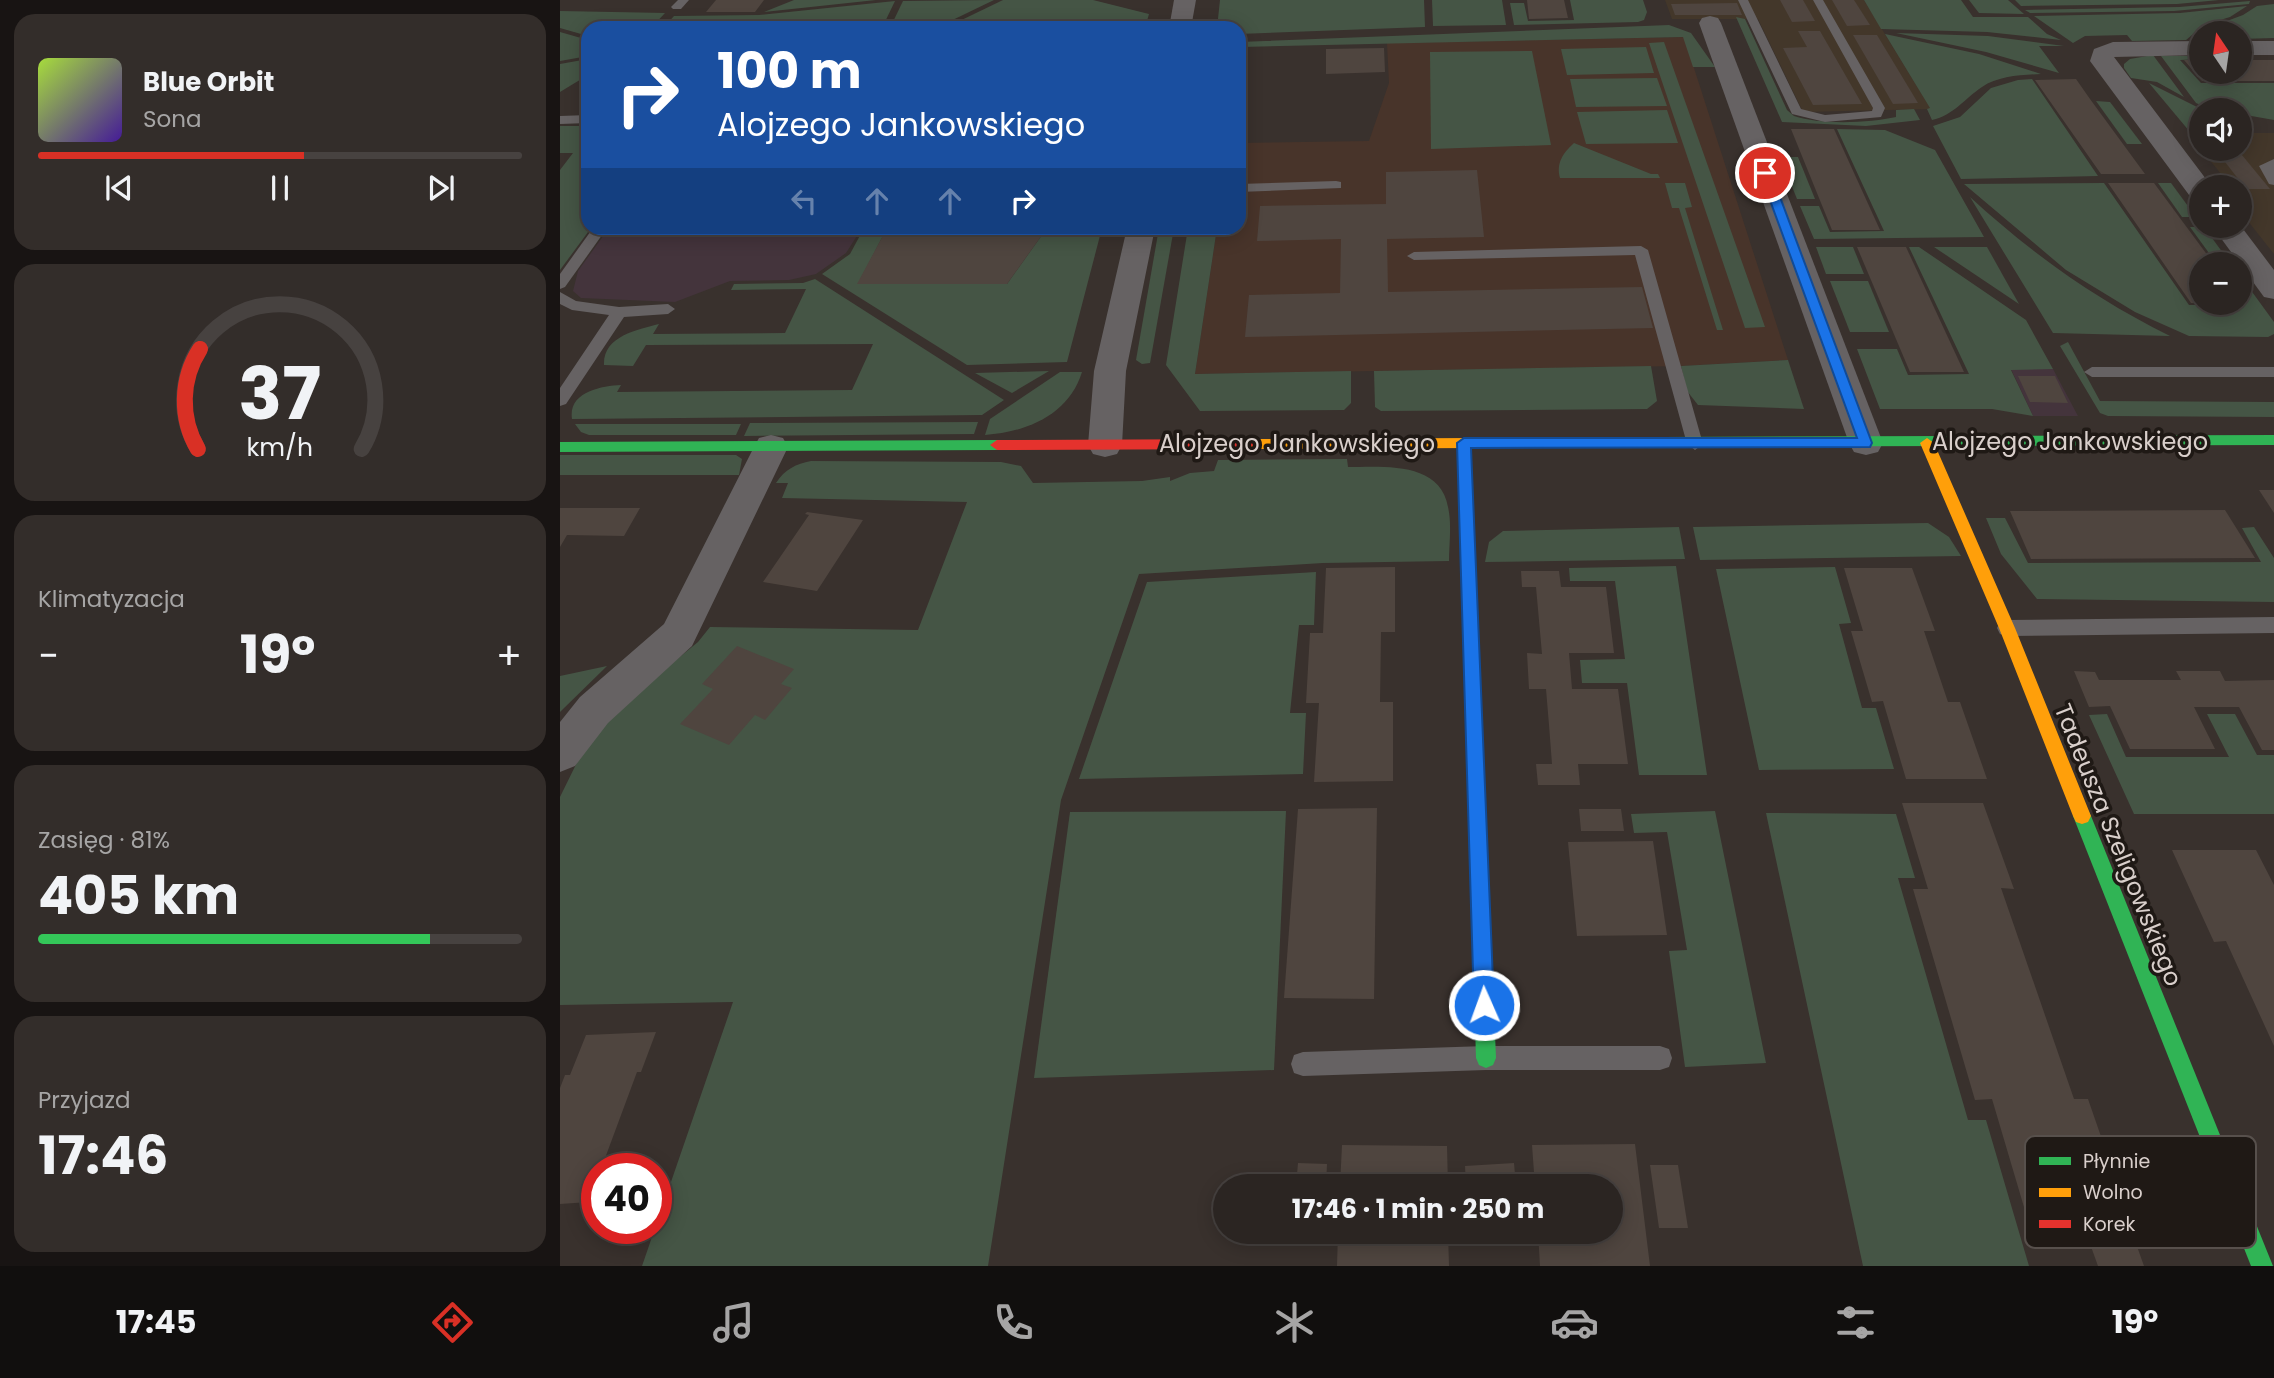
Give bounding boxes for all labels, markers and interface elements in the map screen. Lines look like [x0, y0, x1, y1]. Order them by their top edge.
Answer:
north arrow [2189, 21, 2252, 84]
map controls [2189, 21, 2252, 315]
text: 100 m [717, 37, 862, 105]
icon: right [602, 49, 693, 140]
text: Blue Orbit [143, 64, 274, 100]
button: sound [2189, 98, 2252, 161]
text: Alojzego Jankowskiego [717, 102, 1085, 147]
text: Sona [143, 103, 202, 135]
pin [1735, 143, 1795, 203]
icon: arrive [1746, 154, 1784, 192]
icon: previous [100, 169, 138, 207]
icon: pause [261, 169, 299, 207]
icon: next [422, 169, 460, 207]
button: + [2189, 175, 2252, 238]
icon: left [785, 182, 823, 220]
icon: ahead [858, 182, 896, 220]
icon: ahead [931, 182, 969, 220]
icon: right [1004, 182, 1042, 220]
button: − [2189, 252, 2252, 315]
text: 37 [239, 343, 322, 444]
street label: Alojzego Jankowskiego [1932, 425, 2208, 458]
street label: Alojzego Jankowskiego [1159, 427, 1435, 460]
text: km/h [247, 429, 313, 464]
text: Klimatyzacja [38, 583, 185, 615]
text: 19° [240, 618, 315, 691]
text: − [38, 629, 59, 682]
text: + [496, 629, 522, 682]
street label: Tadeusza Szeligowskiego [2047, 699, 2190, 991]
text: Zasięg · 81% [38, 824, 170, 856]
text: 405 km [38, 859, 239, 932]
position arrow [1447, 968, 1521, 1042]
text: Przyjazd [38, 1084, 131, 1116]
text: 17:46 [38, 1119, 168, 1192]
legend [2025, 1136, 2256, 1248]
text: Płynnie [2083, 1148, 2150, 1175]
speed limit sign: 40 [581, 1153, 672, 1244]
text: Wolno [2083, 1179, 2143, 1206]
text: 17:46 · 1 min · 250 m [1292, 1191, 1544, 1227]
text: Korek [2083, 1211, 2135, 1238]
icon: directions [428, 1298, 477, 1347]
icon: music [709, 1298, 758, 1347]
icon: phone [989, 1298, 1038, 1347]
icon: climate [1270, 1298, 1319, 1347]
icon: car [1550, 1298, 1599, 1347]
icon: filters [1831, 1298, 1880, 1347]
text: 17:45 [116, 1299, 197, 1344]
text: 19° [2112, 1299, 2158, 1344]

